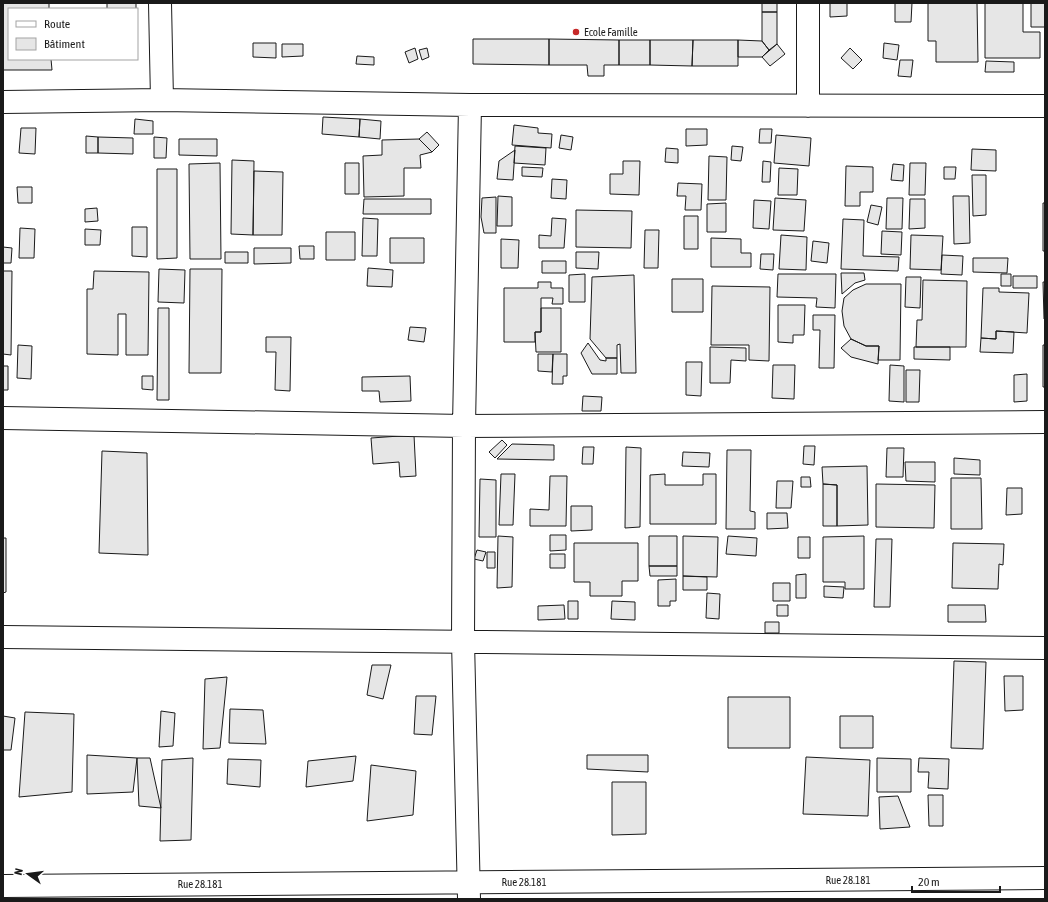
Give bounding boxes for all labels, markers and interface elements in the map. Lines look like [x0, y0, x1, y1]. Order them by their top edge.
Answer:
legend [8, 8, 138, 60]
text: Route [44, 17, 70, 31]
place label: Ecole Famille [584, 26, 638, 38]
marker: Ecole Famille [571, 27, 581, 37]
text: Bâtiment [44, 37, 85, 51]
north arrow [8, 854, 48, 894]
text: N [12, 867, 25, 876]
scale bar [912, 868, 1000, 894]
street label: Rue 28.181 [825, 874, 871, 886]
text: 20 m [918, 875, 940, 889]
street label: Rue 28.181 [501, 876, 547, 888]
street label: Rue 28.181 [177, 878, 223, 890]

